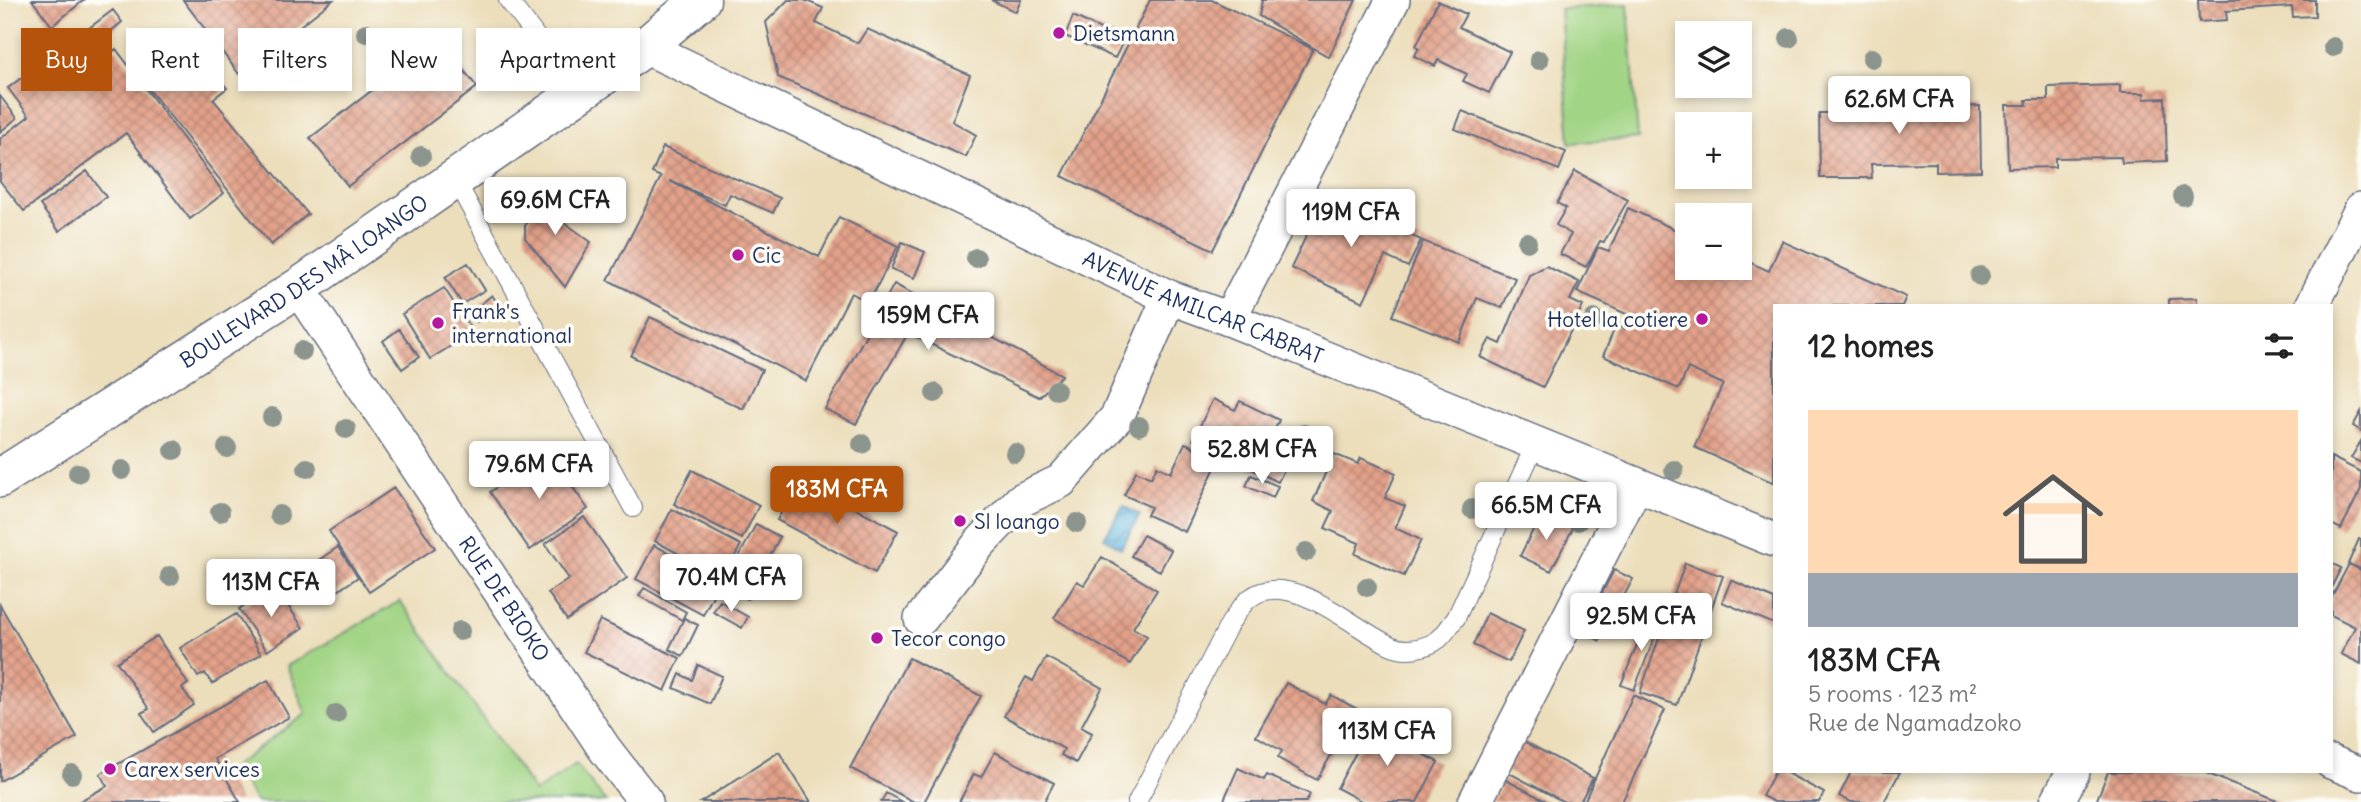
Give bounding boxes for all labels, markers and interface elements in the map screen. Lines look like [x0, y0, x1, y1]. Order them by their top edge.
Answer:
place label: Dietsmann [1073, 20, 1175, 47]
map controls [1675, 21, 1752, 280]
button: layers [1675, 21, 1752, 98]
marker: Dietsmann [1051, 25, 1067, 41]
chip: Buy [21, 28, 112, 91]
chip: Rent [126, 28, 224, 91]
chip: Filters [238, 28, 352, 91]
chip: New [366, 28, 462, 91]
chip: Apartment [476, 28, 640, 91]
pin: 62.6M CFA [1819, 76, 1979, 136]
text: 62.6M CFA [1844, 84, 1954, 113]
button: + [1675, 112, 1752, 189]
pin: 69.6M CFA [475, 177, 635, 237]
text: 69.6M CFA [500, 185, 610, 214]
street label: BOULEVARD DES MÂ LOANGO [174, 188, 433, 374]
pin: 119M CFA [1279, 190, 1423, 249]
text: 119M CFA [1302, 197, 1400, 226]
button: − [1675, 203, 1752, 280]
place label: Cic [752, 242, 781, 269]
street label: AVENUE AMILCAR CABRAT [1079, 244, 1327, 369]
marker: Cic [730, 247, 746, 263]
pin: 159M CFA [856, 292, 1000, 352]
place label: Frank's international [452, 298, 572, 349]
text: 159M CFA [877, 300, 979, 329]
place label: Hotel la cotiere [1547, 306, 1688, 333]
marker: Hotel la cotiere [1694, 311, 1710, 327]
marker: Frank's international [430, 315, 446, 331]
text: 12 homes [1808, 327, 1934, 365]
icon: filters [2260, 327, 2298, 365]
pin: 52.8M CFA [1182, 426, 1342, 486]
text: 52.8M CFA [1207, 434, 1317, 463]
pin: 79.6M CFA [459, 442, 619, 501]
text: 79.6M CFA [485, 449, 593, 478]
icon: home [1990, 456, 2116, 582]
pin: 183M CFA [765, 466, 909, 526]
text: 183M CFA [786, 474, 888, 503]
pin: 66.5M CFA [1466, 482, 1626, 542]
text: 66.5M CFA [1491, 490, 1601, 519]
place label: Sl loango [974, 508, 1060, 535]
marker: Sl loango [952, 513, 968, 529]
street label: RUE DE BIOKO [453, 531, 556, 666]
pin: 70.4M CFA [651, 554, 811, 614]
pin: 113M CFA [199, 560, 343, 619]
text: 70.4M CFA [676, 562, 786, 591]
text: 113M CFA [222, 567, 320, 596]
pin: 92.5M CFA [1561, 594, 1721, 653]
text: 92.5M CFA [1586, 601, 1696, 630]
place label: Tecor congo [891, 625, 1006, 652]
marker: Tecor congo [869, 630, 885, 646]
text: 183M CFA [1808, 641, 1940, 679]
text: 5 rooms · 123 m² [1808, 679, 1977, 708]
pin: 113M CFA [1315, 708, 1459, 768]
text: Rue de Ngamadzoko [1808, 708, 2022, 737]
text: 113M CFA [1338, 716, 1436, 745]
place label: Carex services [124, 756, 260, 783]
marker: Carex services [102, 761, 118, 777]

